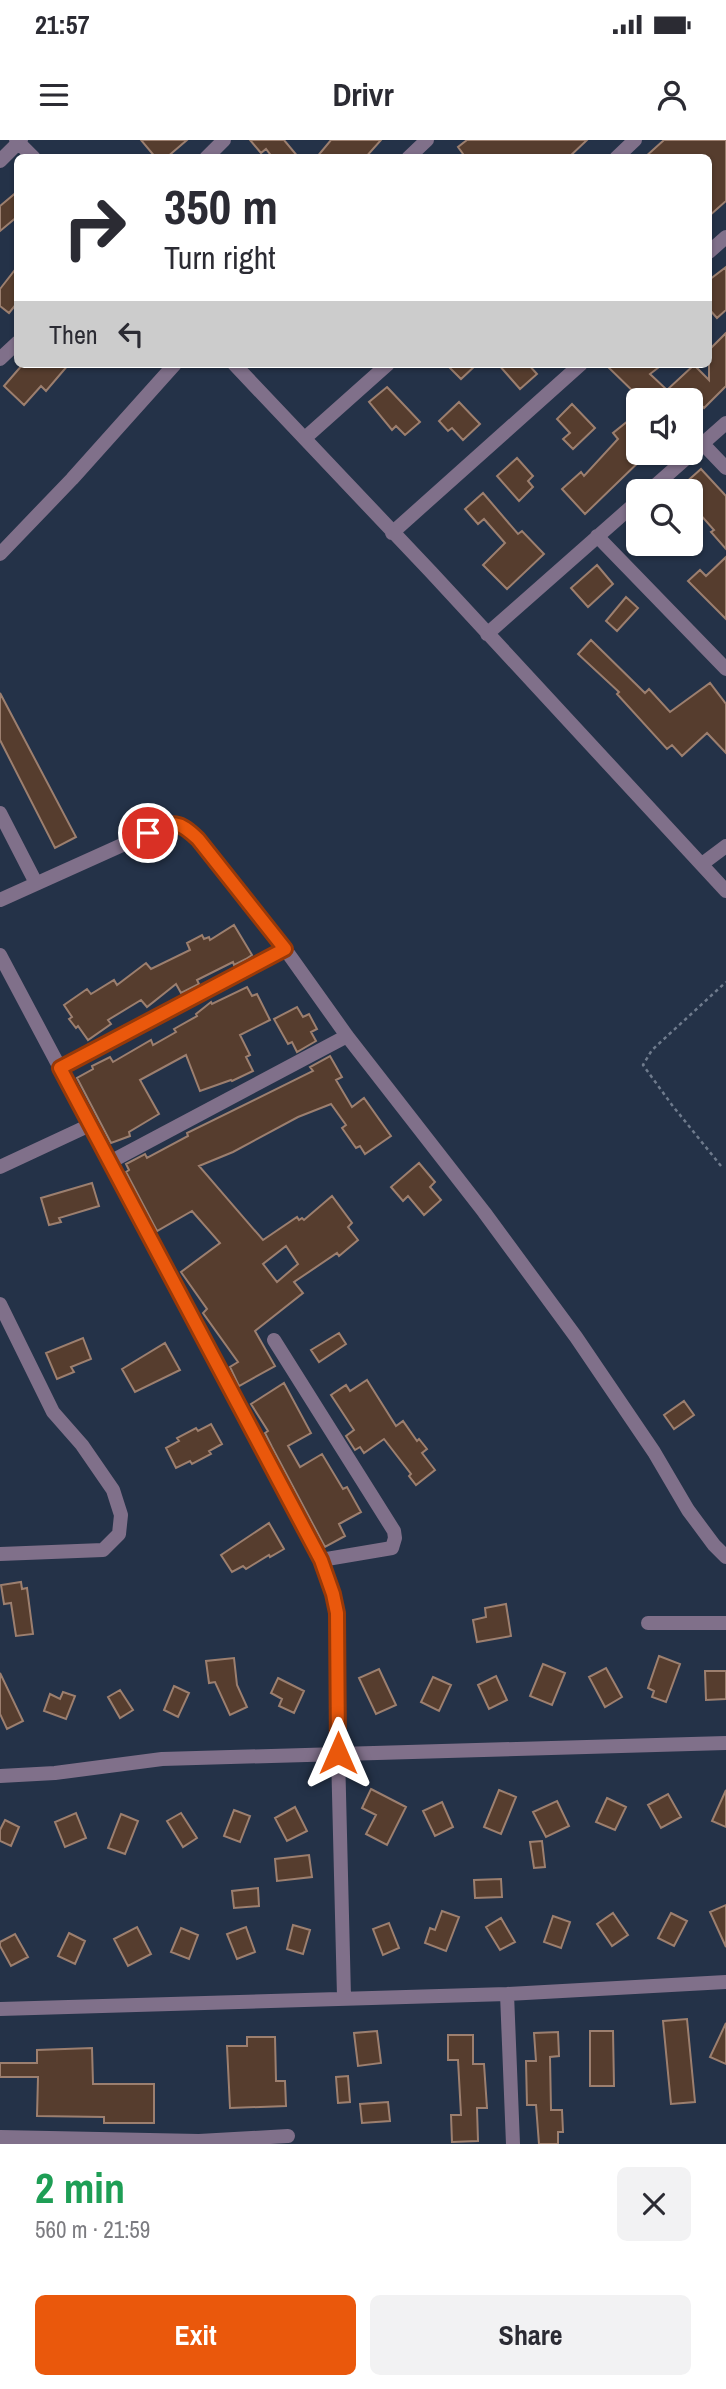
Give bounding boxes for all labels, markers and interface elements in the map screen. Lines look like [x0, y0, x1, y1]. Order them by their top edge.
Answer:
text: 21:57 [35, 7, 90, 42]
text: Drivr [332, 73, 394, 116]
icon: menu [35, 76, 73, 114]
icon: person [653, 76, 691, 114]
text: 350 m [164, 173, 278, 239]
icon: right [49, 182, 140, 273]
text: Turn right [164, 236, 276, 279]
icon: left [112, 315, 150, 353]
text: Then [49, 317, 98, 352]
map controls [626, 388, 703, 556]
button: sound [626, 388, 703, 465]
button: search [626, 479, 703, 556]
pin [118, 803, 178, 863]
icon: arrive [129, 814, 167, 852]
position arrow [301, 1716, 375, 1790]
text: 2 min [35, 2160, 125, 2216]
button: close [617, 2167, 691, 2241]
text: 560 m · 21:59 [35, 2214, 150, 2245]
button: Exit [35, 2295, 356, 2375]
button: Share [370, 2295, 691, 2375]

